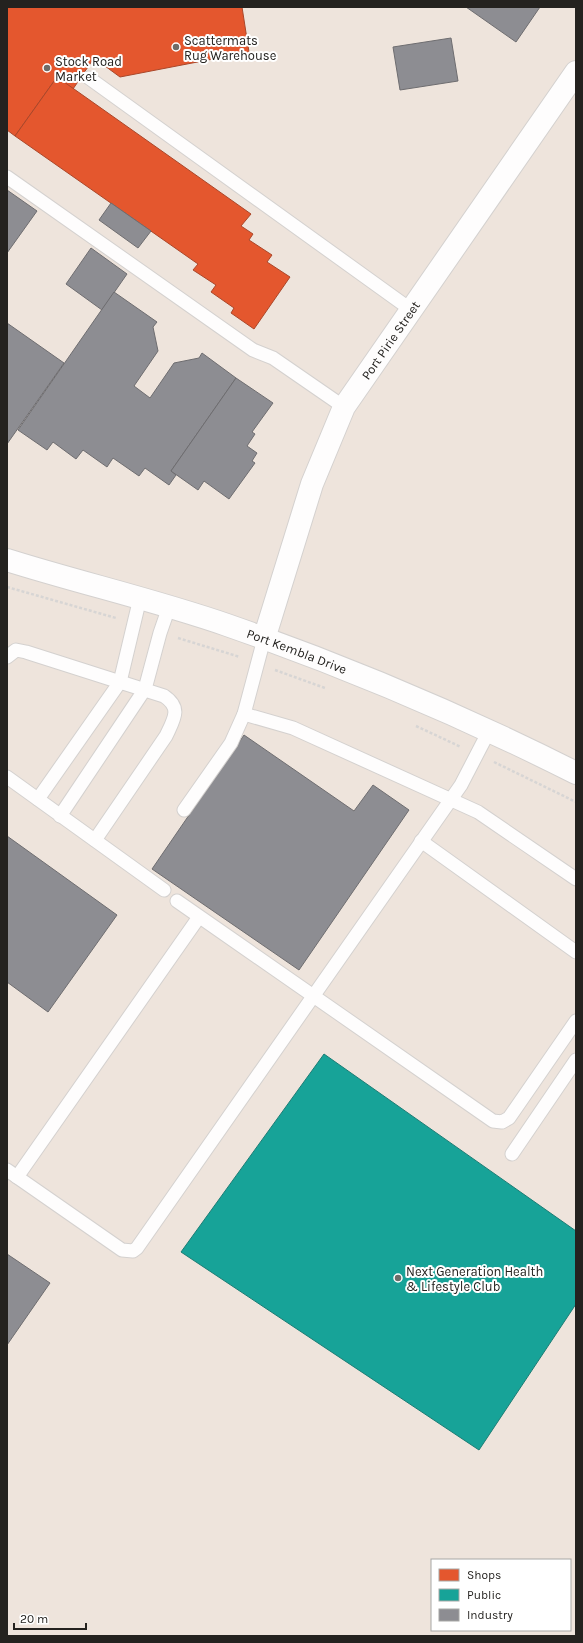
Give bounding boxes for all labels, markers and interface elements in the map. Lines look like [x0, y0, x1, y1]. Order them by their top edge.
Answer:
place label: Scattermats Rug Warehouse [184, 33, 277, 63]
marker: Scattermats Rug Warehouse [171, 42, 181, 52]
place label: Stock Road Market [55, 54, 122, 84]
marker: Stock Road Market [42, 63, 52, 73]
street label: Port Pirie Street [358, 298, 423, 383]
street label: Port Kembla Drive [245, 626, 349, 677]
place label: Next Generation Health & Lifestyle Club [406, 1264, 543, 1294]
marker: Next Generation Health & Lifestyle Club [393, 1273, 403, 1283]
legend [431, 1559, 571, 1631]
text: Shops [467, 1568, 501, 1582]
text: Public [467, 1588, 501, 1602]
scale bar [14, 1605, 86, 1631]
text: Industry [467, 1608, 513, 1622]
text: 20 m [20, 1612, 48, 1626]

